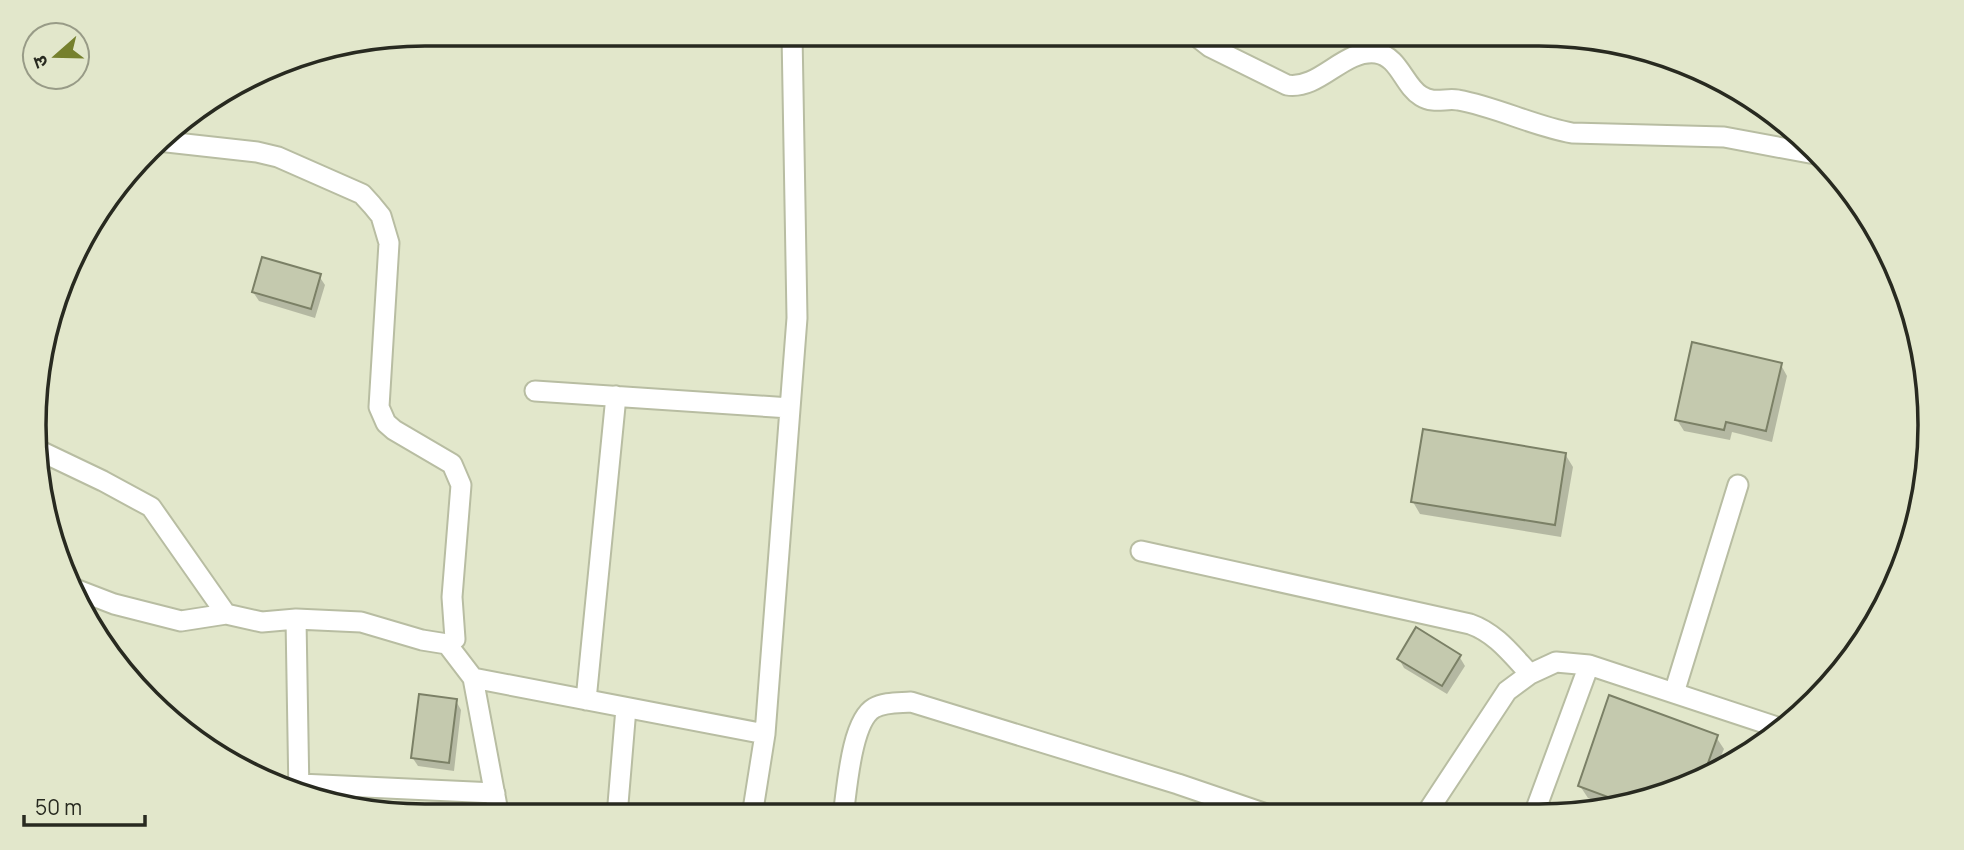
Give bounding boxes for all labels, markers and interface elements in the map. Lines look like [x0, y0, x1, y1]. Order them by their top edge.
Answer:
north arrow [21, 21, 91, 91]
text: उ [26, 51, 54, 71]
scale bar [24, 784, 145, 828]
text: 50 m [35, 793, 82, 821]

